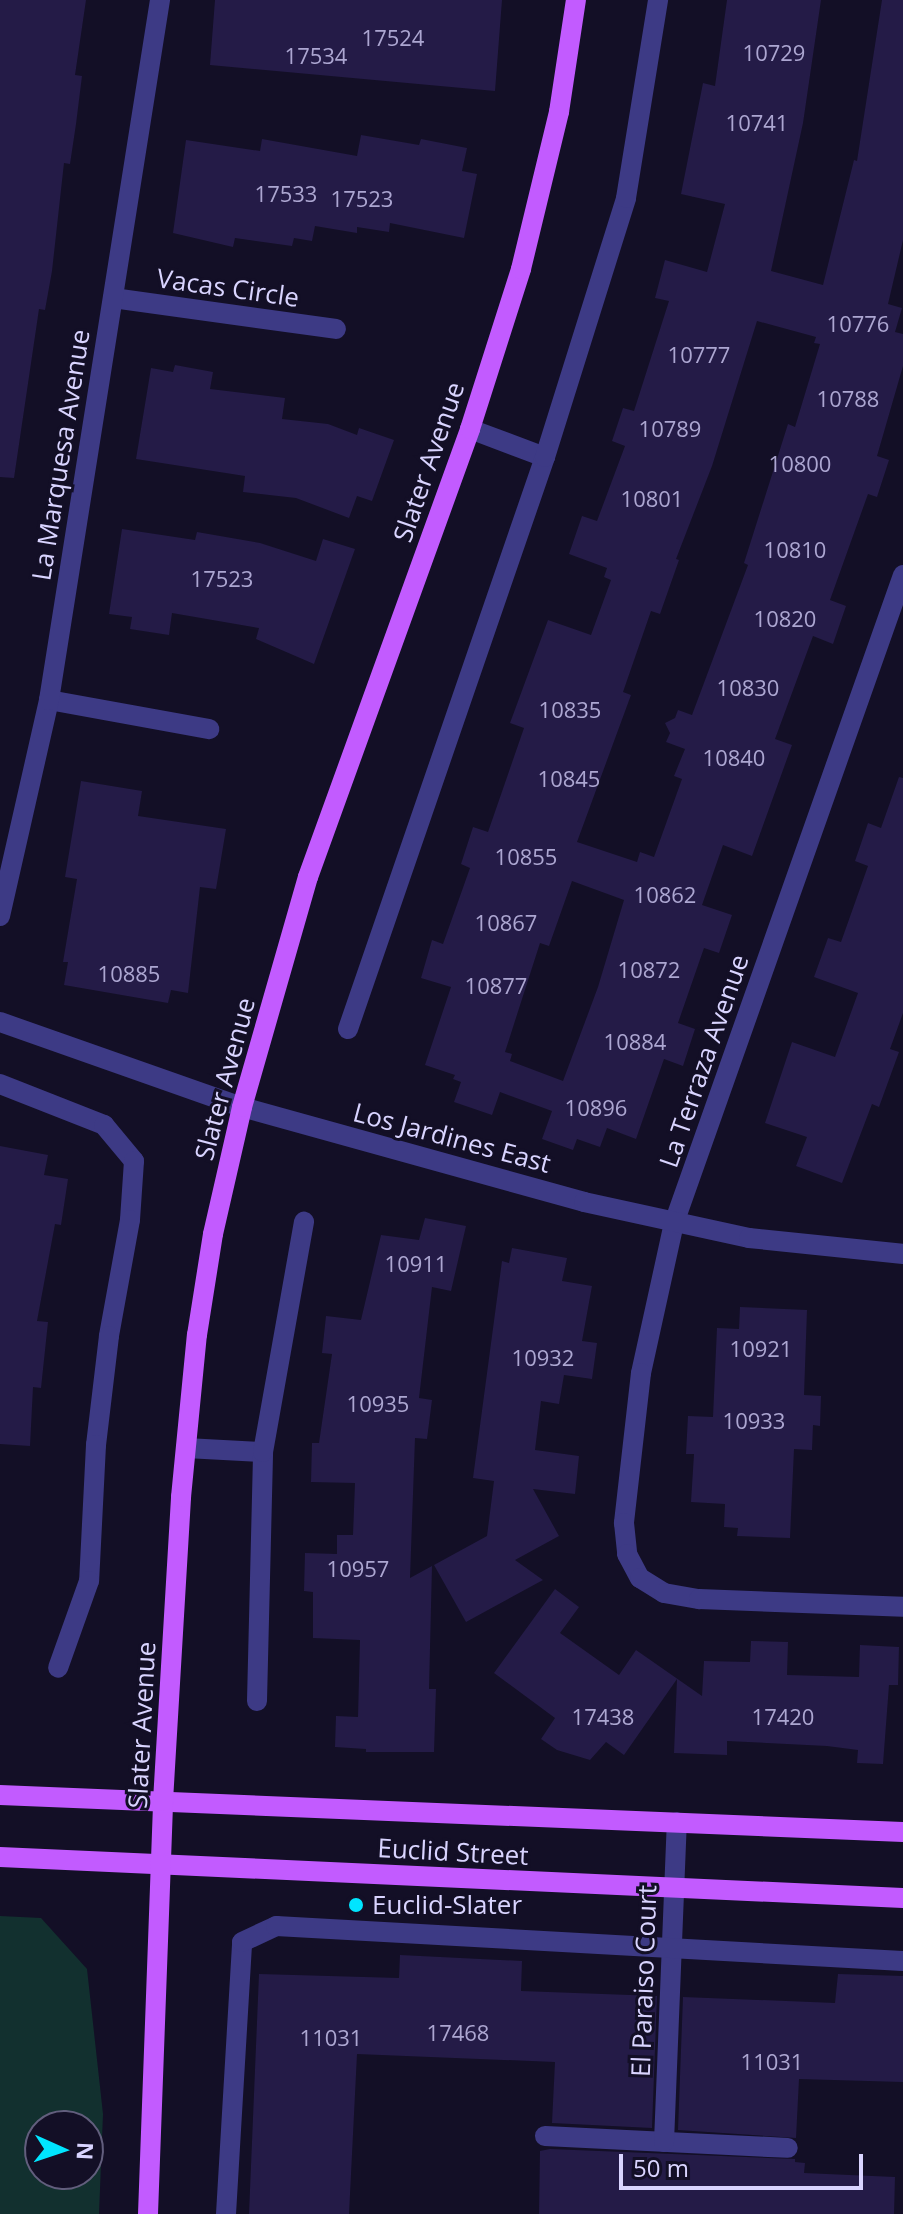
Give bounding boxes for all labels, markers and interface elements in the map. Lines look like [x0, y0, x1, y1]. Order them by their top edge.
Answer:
house number: 17524 [362, 25, 424, 51]
house number: 10729 [743, 40, 805, 66]
house number: 17534 [285, 43, 347, 69]
house number: 10741 [726, 110, 788, 136]
house number: 17533 [255, 181, 317, 207]
house number: 17523 [331, 186, 393, 212]
street label: Vacas Circle [155, 263, 301, 313]
house number: 10776 [827, 311, 889, 337]
street label: La Marquesa Avenue [26, 327, 96, 583]
house number: 10777 [668, 342, 730, 368]
street label: Slater Avenue [387, 378, 471, 546]
house number: 10788 [817, 386, 879, 412]
house number: 10789 [639, 416, 701, 442]
house number: 10800 [769, 451, 831, 477]
house number: 10801 [621, 486, 683, 512]
house number: 10810 [764, 537, 826, 563]
house number: 17523 [191, 566, 253, 592]
house number: 10820 [754, 606, 816, 632]
house number: 10830 [717, 675, 779, 701]
house number: 10835 [539, 697, 601, 723]
house number: 10840 [703, 745, 765, 771]
house number: 10845 [538, 766, 600, 792]
house number: 10855 [495, 844, 557, 870]
house number: 10862 [634, 882, 696, 908]
house number: 10867 [475, 910, 537, 936]
street label: La Terraza Avenue [653, 950, 755, 1172]
house number: 10872 [618, 957, 680, 983]
house number: 10885 [98, 961, 160, 987]
house number: 10877 [465, 973, 527, 999]
street label: Slater Avenue [188, 994, 262, 1164]
house number: 10884 [604, 1029, 666, 1055]
house number: 10896 [565, 1095, 627, 1121]
street label: Los Jardines East [350, 1097, 554, 1179]
house number: 10911 [385, 1251, 447, 1277]
house number: 10921 [730, 1336, 792, 1362]
house number: 10932 [512, 1345, 574, 1371]
house number: 10935 [347, 1391, 409, 1417]
house number: 10933 [723, 1408, 785, 1434]
house number: 10957 [327, 1556, 389, 1582]
street label: Slater Avenue [122, 1641, 162, 1809]
house number: 17438 [572, 1704, 634, 1730]
house number: 17420 [752, 1704, 814, 1730]
street label: Euclid Street [377, 1832, 529, 1872]
street label: El Paraiso Court [625, 1884, 663, 2078]
place label: Euclid-Slater [372, 1889, 522, 1921]
marker: Euclid-Slater [347, 1896, 365, 1914]
house number: 17468 [427, 2020, 489, 2046]
house number: 11031 [300, 2025, 362, 2051]
house number: 11031 [741, 2049, 803, 2075]
north arrow [24, 2110, 104, 2190]
scale bar [623, 2138, 867, 2188]
text: N [71, 2141, 101, 2161]
text: 50 m [633, 2151, 689, 2184]

